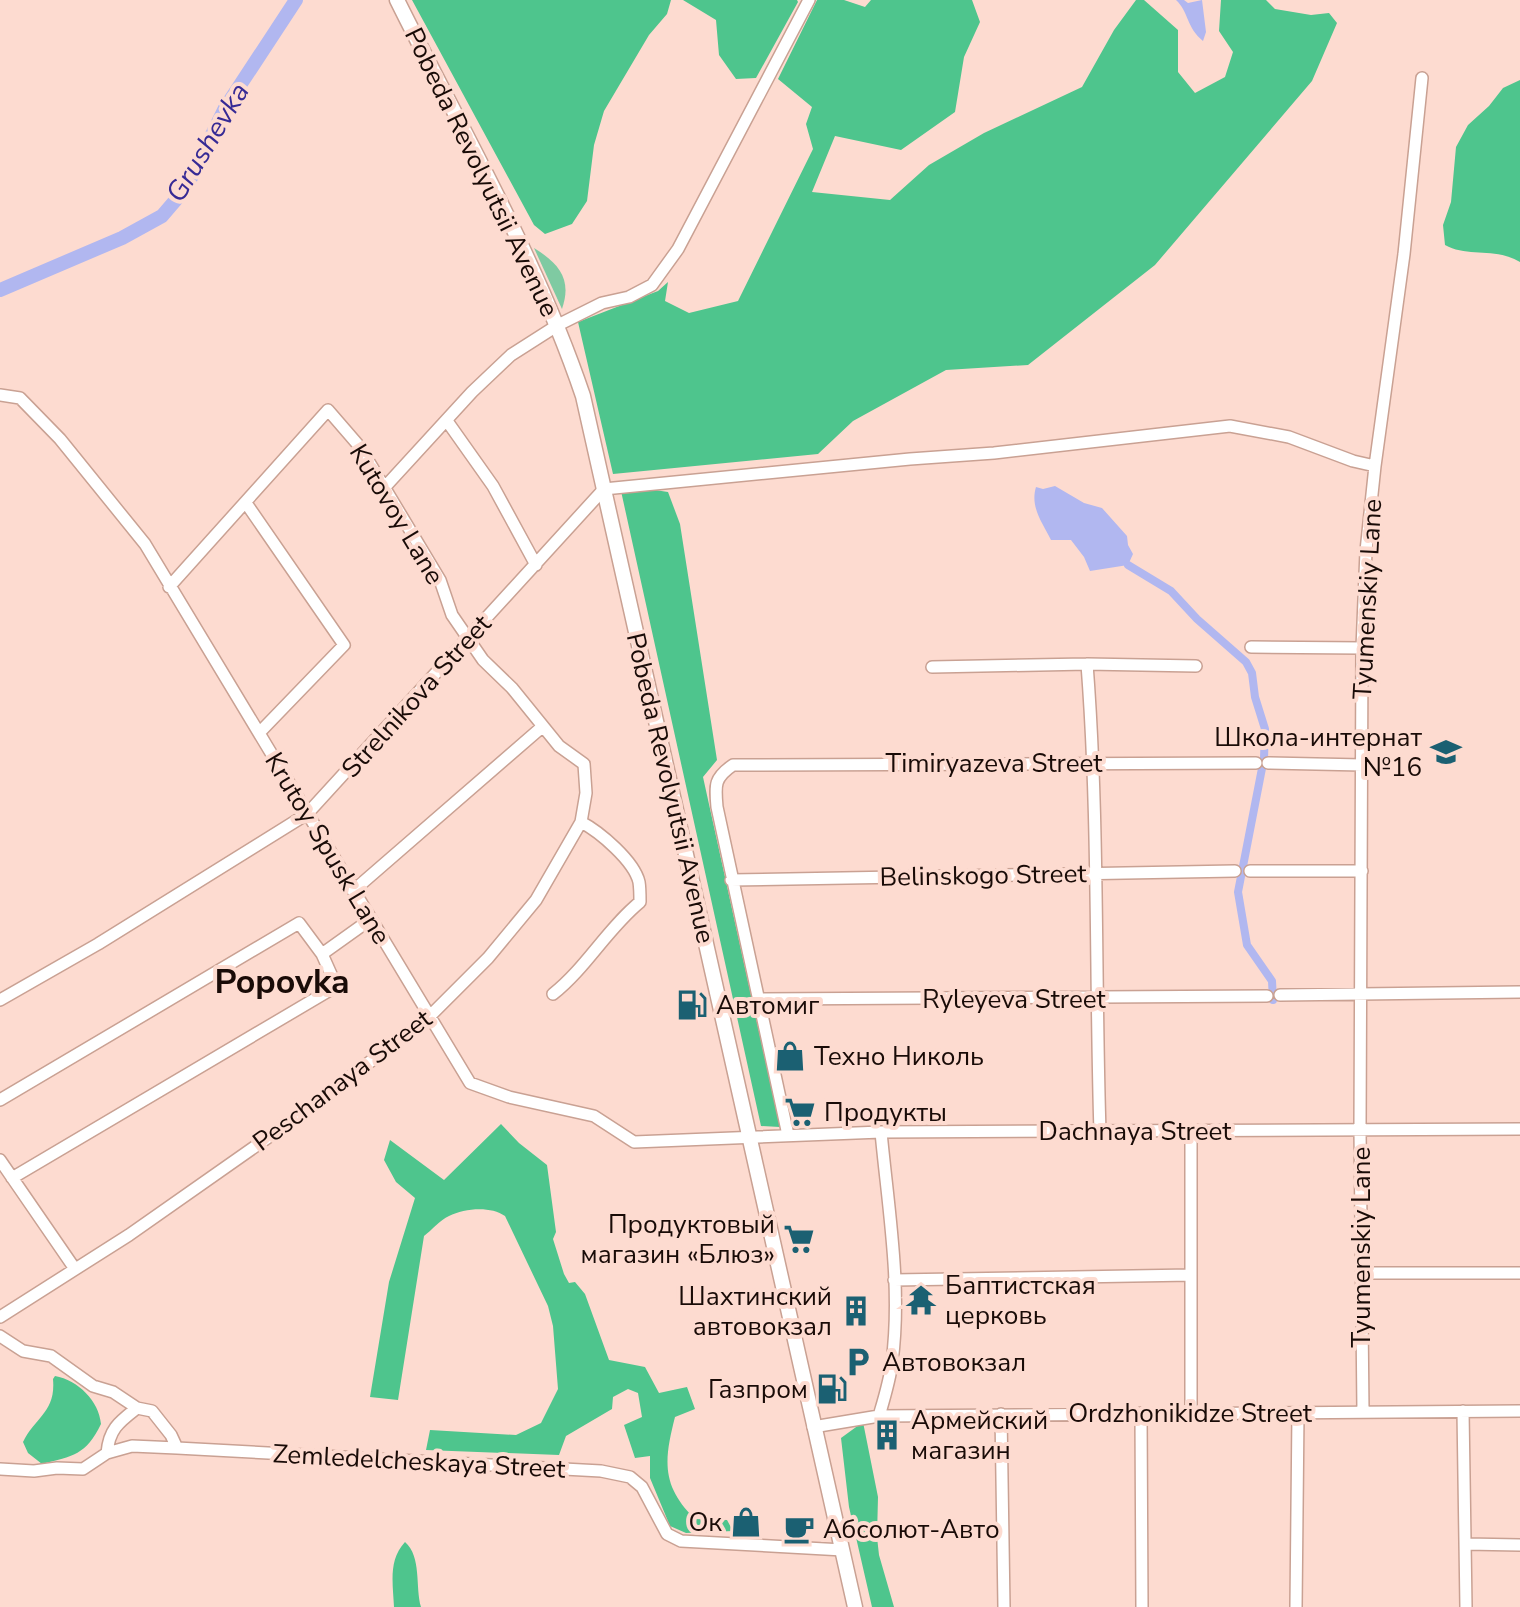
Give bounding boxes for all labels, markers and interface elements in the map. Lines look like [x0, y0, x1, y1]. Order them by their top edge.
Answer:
street label: Pobeda Revolyutsii Avenue [396, 22, 567, 323]
water label: Grushevka [157, 76, 258, 209]
street label: Kutovoy Lane [341, 438, 452, 591]
street label: Tyumenskiy Lane [1345, 498, 1390, 700]
street label: Strelnikova Street [334, 607, 500, 785]
street label: Pobeda Revolyutsii Avenue [618, 629, 723, 947]
place label: Школа-интернат №16 [1214, 720, 1422, 785]
school or university icon: Школа-интернат №16 [1429, 735, 1463, 769]
street label: Krutoy Spusk Lane [256, 746, 399, 951]
street label: Timiryazeva Street [886, 746, 1103, 781]
street label: Belinskogo Street [879, 856, 1088, 895]
district label: Popovka [214, 959, 350, 1005]
street label: Ryleyeva Street [922, 982, 1107, 1017]
fuel station icon: Автомиг [675, 988, 709, 1022]
place label: Автомиг [716, 988, 819, 1023]
street label: Peschanaya Street [246, 1001, 440, 1159]
shop icon: Техно Николь [773, 1039, 807, 1073]
place label: Техно Николь [814, 1039, 984, 1074]
supermarket icon: Продукты [783, 1095, 817, 1129]
place label: Продукты [824, 1095, 947, 1130]
street label: Dachnaya Street [1039, 1114, 1232, 1149]
street label: Tyumenskiy Lane [1344, 1147, 1379, 1347]
place label: Продуктовый магазин «Блюз» [581, 1207, 775, 1272]
supermarket icon: Продуктовый магазин «Блюз» [782, 1222, 816, 1256]
place label: Баптистская церковь [945, 1268, 1096, 1333]
place label: Шахтинский автовокзал [678, 1279, 832, 1344]
temple icon: Баптистская церковь [904, 1283, 938, 1317]
building icon: Шахтинский автовокзал [839, 1294, 873, 1328]
parking icon: Автовокзал [841, 1345, 875, 1379]
place label: Автовокзал [882, 1345, 1026, 1380]
place label: Газпром [708, 1372, 808, 1407]
fuel station icon: Газпром [815, 1372, 849, 1406]
street label: Ordzhonikidze Street [1068, 1396, 1313, 1431]
place label: Армейский магазин [911, 1403, 1048, 1468]
building icon: Армейский магазин [870, 1418, 904, 1452]
street label: Zemledelcheskaya Street [272, 1436, 567, 1487]
place label: Ок [688, 1505, 722, 1540]
shop icon: Ок [729, 1505, 763, 1539]
cafe icon: Абсолют-Авто [782, 1512, 816, 1546]
place label: Абсолют-Авто [823, 1512, 1000, 1547]

